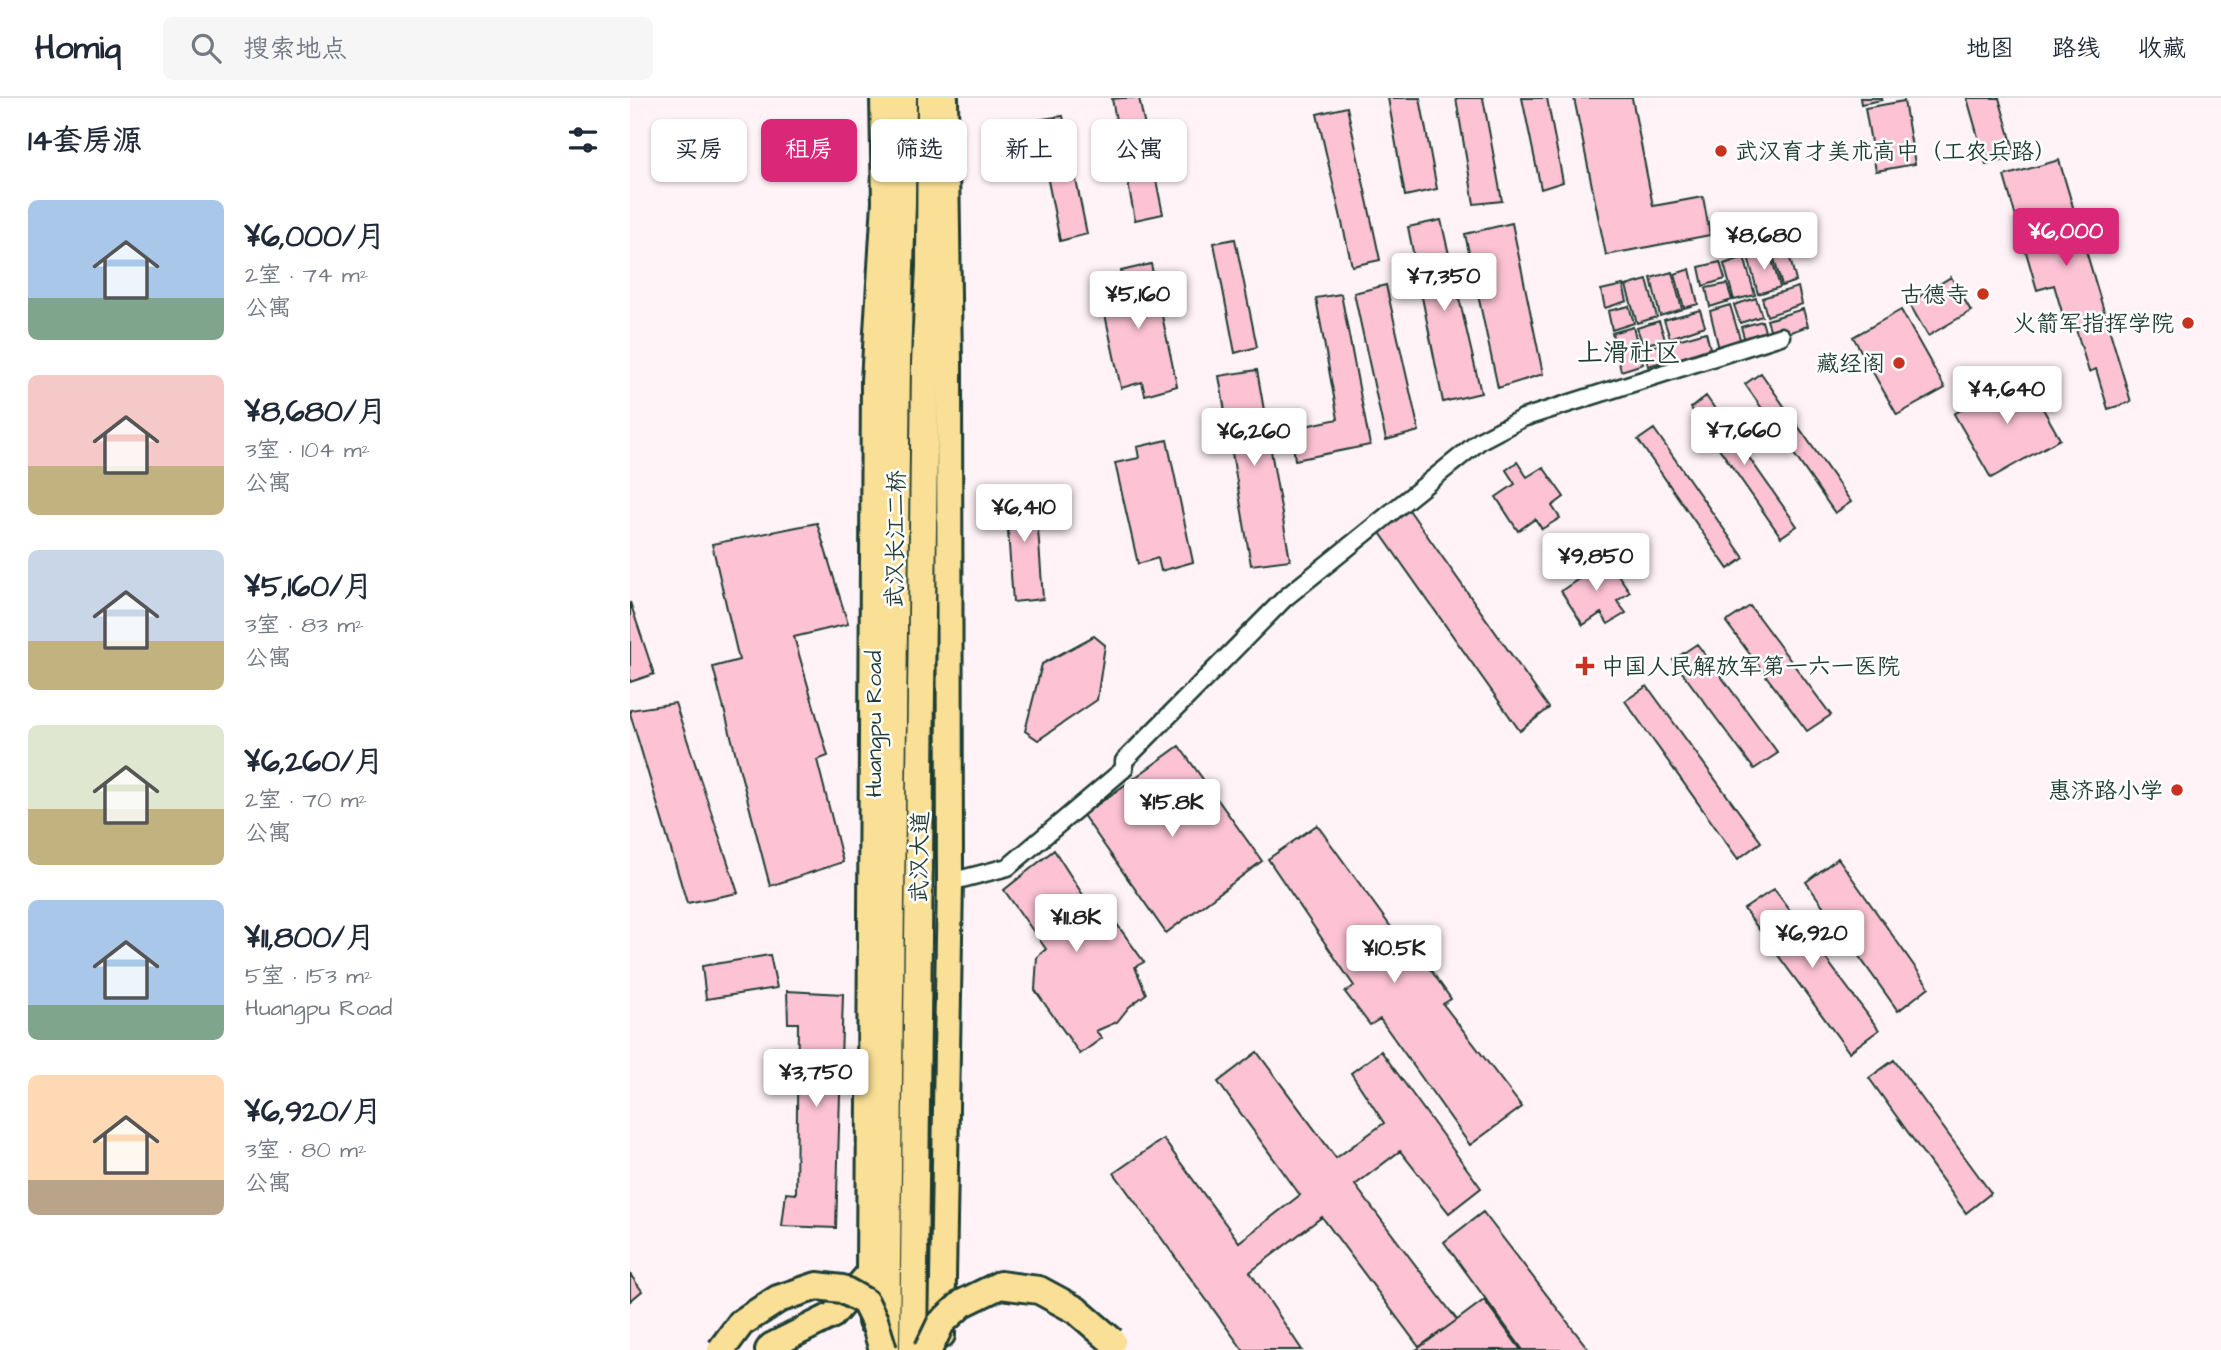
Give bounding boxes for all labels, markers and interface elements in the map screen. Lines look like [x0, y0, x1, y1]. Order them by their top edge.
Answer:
search box [163, 17, 653, 80]
text: Homiq [35, 25, 121, 71]
icon: search [187, 29, 225, 67]
text: 搜索地点 [243, 31, 347, 67]
text: 地图 [1966, 32, 2014, 66]
text: 路线 [2052, 32, 2100, 66]
text: 收藏 [2138, 32, 2186, 66]
chip: 买房 [651, 119, 747, 182]
chip: 租房 [761, 119, 857, 182]
chip: 筛选 [871, 119, 967, 182]
chip: 新上 [981, 119, 1077, 182]
chip: 公寓 [1091, 119, 1187, 182]
text: 14套房源 [28, 120, 142, 162]
icon: filters [564, 121, 602, 159]
place label: 武汉育才美术高中（工农兵路） [1735, 136, 2057, 168]
marker: 武汉育才美术高中（工农兵路） [1713, 143, 1729, 159]
pin: ¥6,000 [2009, 208, 2123, 268]
pin: ¥8,680 [1707, 212, 1821, 272]
text: ¥6,000 [2029, 215, 2103, 247]
text: ¥6,000/月 [245, 216, 386, 258]
text: ¥8,680 [1726, 219, 1802, 251]
icon: home [84, 228, 168, 312]
pin: ¥7,350 [1387, 254, 1501, 313]
text: 2室 · 74 m² [245, 259, 368, 291]
text: ¥7,350 [1407, 260, 1481, 292]
pin: ¥5,160 [1081, 272, 1195, 331]
text: ¥5,160 [1106, 278, 1170, 310]
place label: 古德寺 [1900, 279, 1969, 311]
marker: 古德寺 [1975, 286, 1991, 302]
text: 公寓 [245, 292, 291, 324]
place label: 火箭军指挥学院 [2013, 308, 2174, 340]
marker: 火箭军指挥学院 [2180, 315, 2196, 331]
district label: 上滑社区 [1577, 335, 1681, 371]
place label: 藏经阁 [1816, 348, 1885, 380]
marker: 藏经阁 [1891, 355, 1907, 371]
pin: ¥4,640 [1950, 366, 2064, 426]
text: ¥4,640 [1969, 373, 2045, 405]
text: ¥8,680/月 [245, 391, 387, 433]
icon: home [84, 403, 168, 487]
pin: ¥6,260 [1197, 408, 1311, 468]
pin: ¥7,660 [1687, 408, 1801, 467]
text: ¥7,660 [1707, 414, 1781, 446]
text: ¥6,260 [1218, 415, 1290, 447]
text: 3室 · 104 m² [245, 434, 370, 466]
text: 公寓 [245, 467, 291, 499]
street label: 武汉长江二桥 [879, 470, 913, 608]
pin: ¥6,410 [967, 484, 1081, 544]
text: ¥6,410 [992, 491, 1056, 523]
pin: ¥9,850 [1539, 533, 1653, 593]
text: ¥9,850 [1558, 540, 1634, 572]
text: ¥5,160/月 [245, 566, 373, 608]
icon: home [84, 578, 168, 662]
text: 3室 · 83 m² [245, 609, 364, 641]
text: 公寓 [245, 642, 291, 674]
street label: Huangpu Road [858, 650, 891, 798]
place label: 中国人民解放军第一六一医院 [1601, 651, 1900, 683]
marker: 中国人民解放军第一六一医院 [1575, 656, 1595, 676]
text: ¥6,260/月 [245, 741, 384, 783]
icon: home [84, 753, 168, 837]
place label: 惠济路小学 [2048, 775, 2163, 807]
pin: ¥15.8K [1115, 780, 1229, 839]
marker: 惠济路小学 [2169, 782, 2185, 798]
text: 2室 · 70 m² [245, 784, 367, 816]
text: ¥15.8K [1140, 786, 1204, 818]
street label: 武汉大道 [903, 811, 937, 903]
text: 公寓 [245, 817, 291, 849]
pin: ¥11.8K [1019, 894, 1133, 954]
text: ¥11.8K [1051, 901, 1101, 933]
pin: ¥6,920 [1755, 910, 1869, 970]
text: ¥11,800/月 [245, 917, 375, 959]
text: ¥6,920 [1776, 917, 1848, 949]
pin: ¥10.5K [1337, 926, 1451, 985]
icon: home [84, 928, 168, 1012]
text: ¥10.5K [1362, 932, 1426, 964]
text: 5室 · 153 m² [245, 960, 373, 992]
text: Huangpu Road [245, 992, 392, 1024]
pin: ¥3,750 [759, 1049, 873, 1109]
text: ¥3,750 [779, 1056, 853, 1088]
text: ¥6,920/月 [245, 1091, 382, 1133]
icon: home [84, 1103, 168, 1187]
text: 3室 · 80 m² [245, 1134, 367, 1166]
text: 公寓 [245, 1167, 291, 1199]

